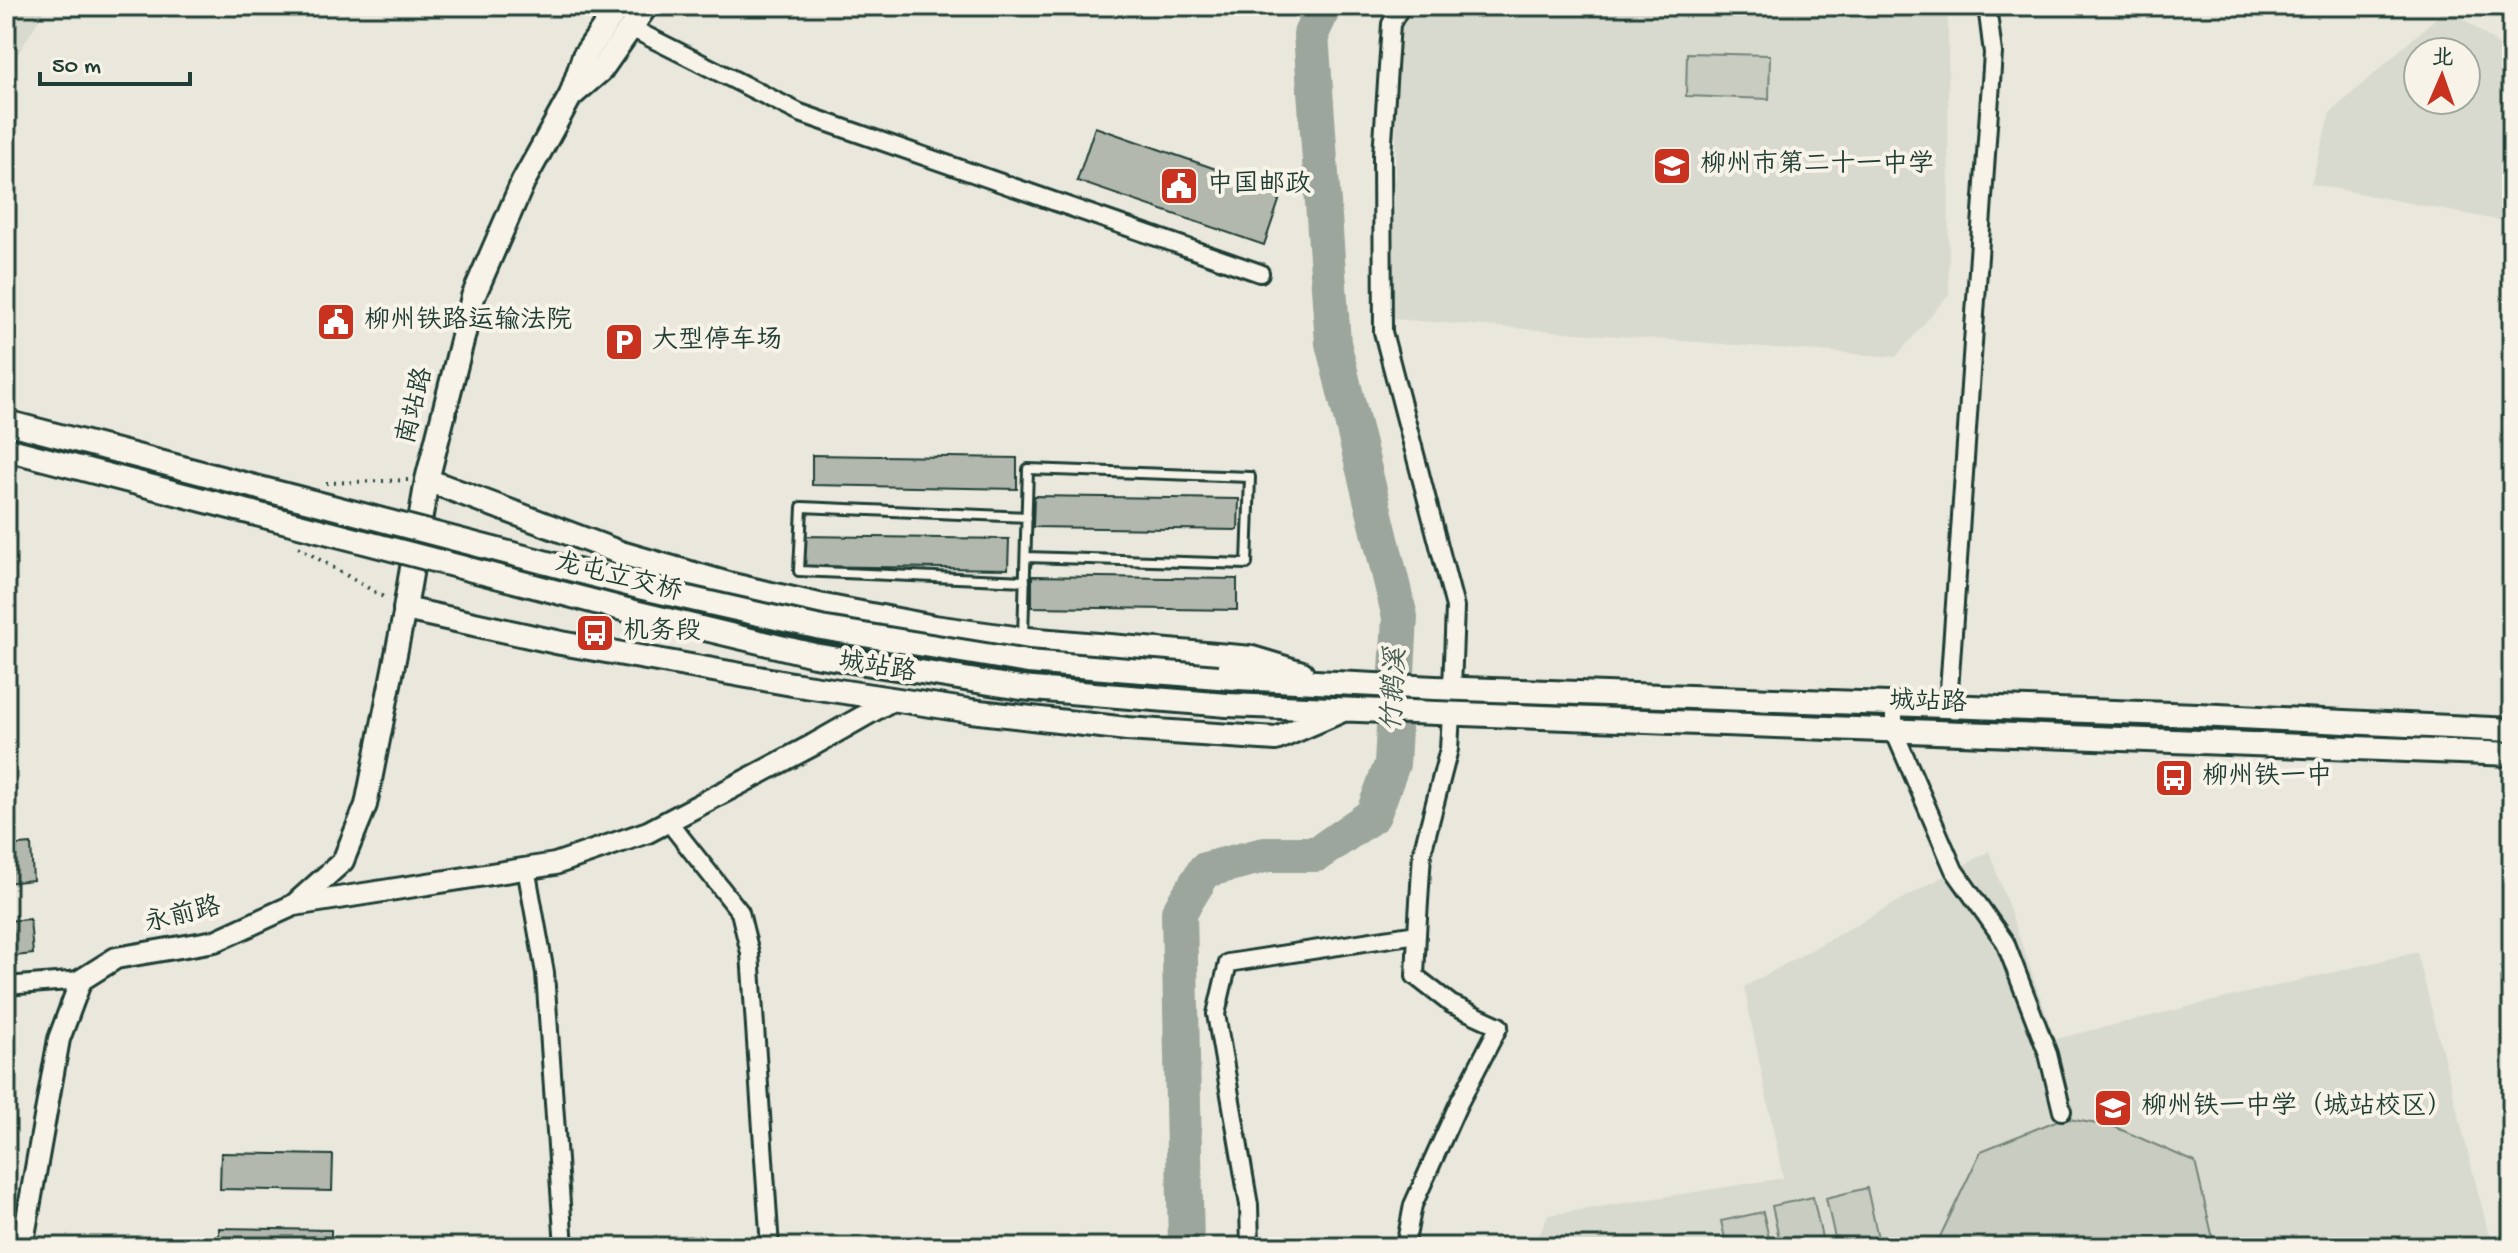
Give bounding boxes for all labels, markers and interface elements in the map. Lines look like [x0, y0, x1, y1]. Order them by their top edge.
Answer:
scale bar [40, 36, 190, 86]
north arrow [2402, 36, 2482, 116]
text: 北 [2431, 47, 2454, 73]
text: 50 m [52, 53, 101, 82]
school or university icon: 柳州市第二十一中学 [1651, 145, 1693, 187]
place label: 柳州市第二十一中学 [1700, 149, 1934, 182]
public building icon: 中国邮政 [1158, 165, 1200, 207]
place label: 中国邮政 [1207, 169, 1311, 202]
public building icon: 柳州铁路运输法院 [315, 301, 357, 343]
place label: 柳州铁路运输法院 [364, 305, 572, 338]
parking icon: 大型停车场 [603, 321, 645, 363]
place label: 大型停车场 [652, 325, 782, 358]
street label: 南站路 [391, 364, 441, 448]
street label: 龙屯立交桥 [551, 546, 685, 610]
bus stop icon: 机务段 [574, 612, 616, 654]
place label: 机务段 [623, 616, 701, 649]
water label: 竹鹅溪 [1375, 645, 1415, 733]
street label: 城站路 [836, 646, 918, 690]
street label: 城站路 [1888, 685, 1968, 721]
bus stop icon: 柳州铁一中 [2153, 757, 2195, 799]
place label: 柳州铁一中 [2202, 761, 2332, 794]
street label: 永前路 [141, 891, 225, 941]
school or university icon: 柳州铁一中学（城站校区） [2092, 1087, 2134, 1129]
place label: 柳州铁一中学（城站校区） [2141, 1091, 2453, 1124]

